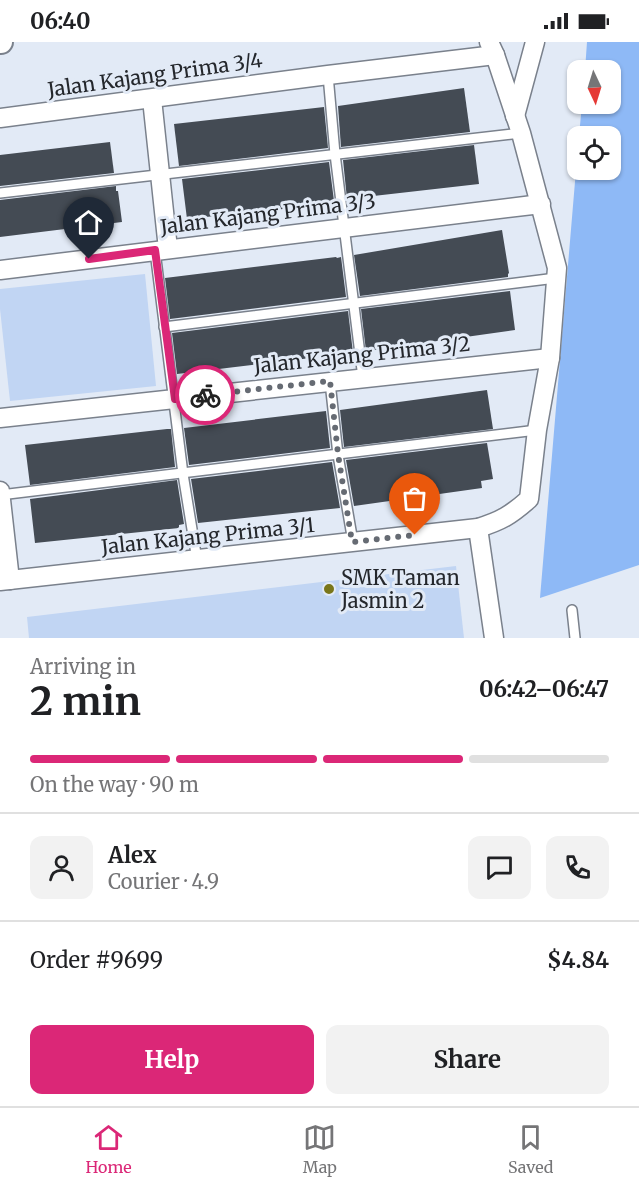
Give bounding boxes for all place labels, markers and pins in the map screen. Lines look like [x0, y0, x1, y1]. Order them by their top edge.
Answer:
pin [63, 197, 114, 259]
pin [389, 473, 440, 535]
place label: SMK Taman Jasmin 2 [340, 565, 460, 613]
marker: SMK Taman Jasmin 2 [322, 582, 336, 596]

